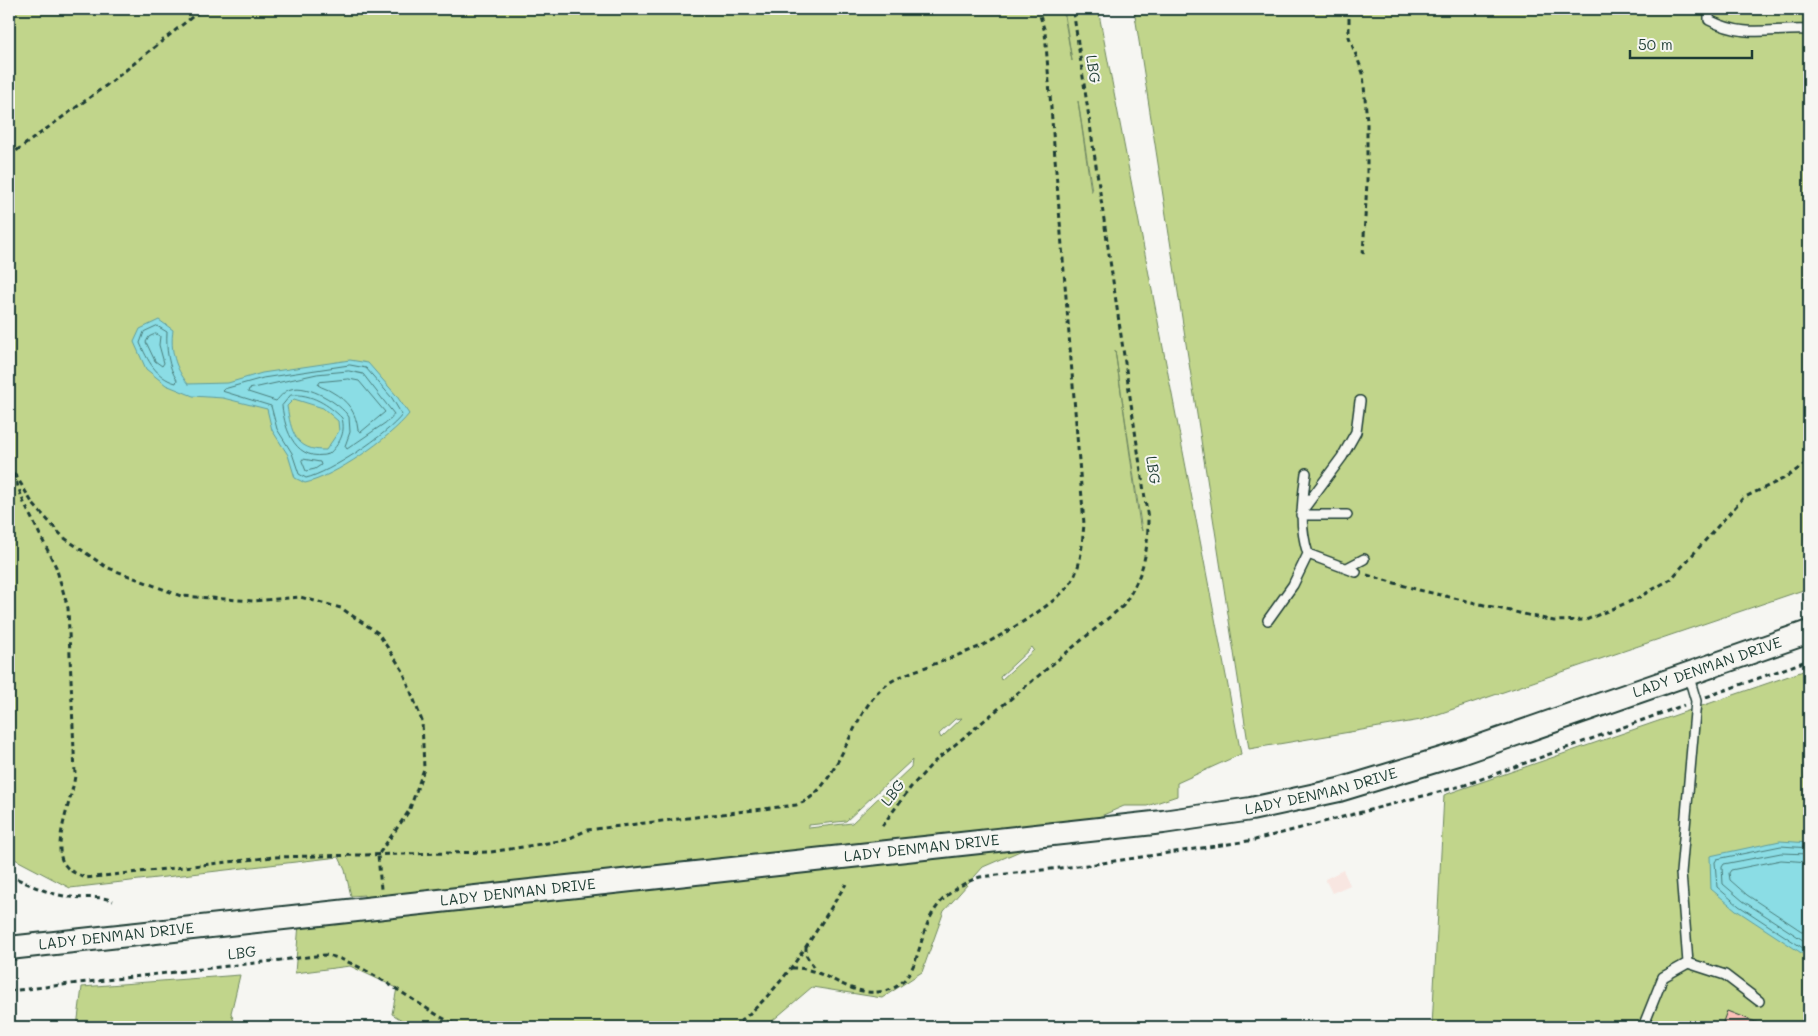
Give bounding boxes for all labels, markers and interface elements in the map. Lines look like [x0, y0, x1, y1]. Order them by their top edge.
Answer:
scale bar [1630, 28, 1753, 60]
text: 50 m [1638, 34, 1673, 54]
street label: LBG [1082, 53, 1106, 84]
street label: LBG [1142, 454, 1166, 485]
street label: LADY DENMAN DRIVE [1630, 631, 1784, 702]
street label: LADY DENMAN DRIVE [1244, 762, 1400, 819]
street label: LBG [876, 775, 909, 810]
street label: LADY DENMAN DRIVE [843, 829, 1001, 866]
street label: LADY DENMAN DRIVE [439, 873, 597, 910]
street label: LADY DENMAN DRIVE [37, 917, 195, 954]
street label: LBG [227, 940, 257, 964]

